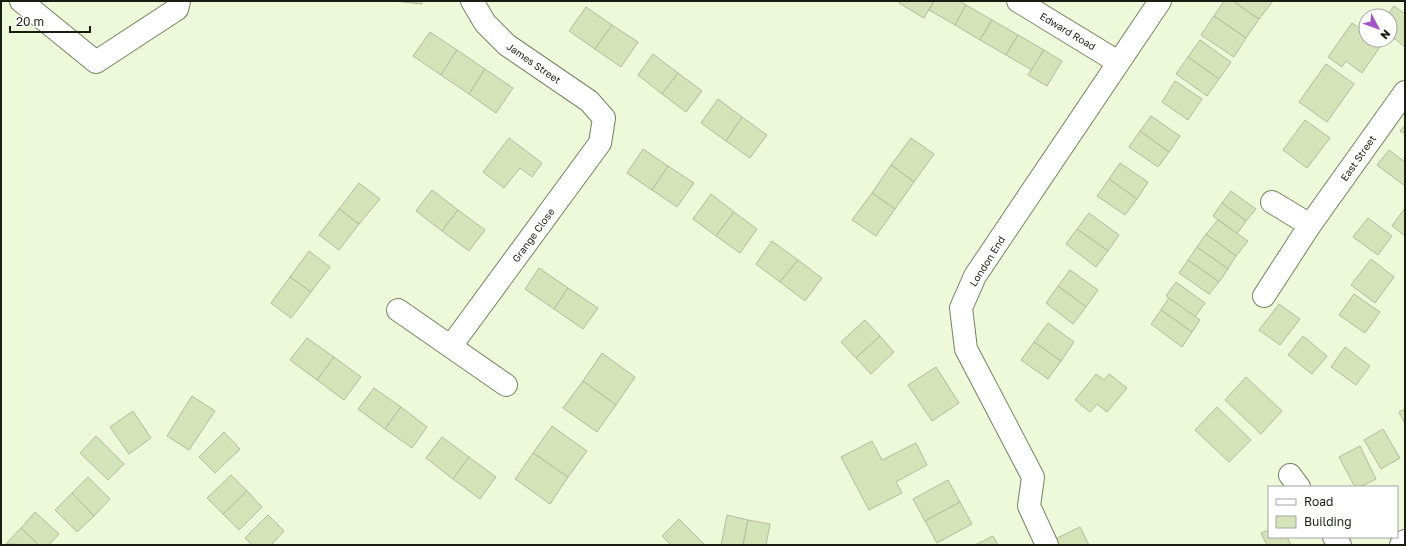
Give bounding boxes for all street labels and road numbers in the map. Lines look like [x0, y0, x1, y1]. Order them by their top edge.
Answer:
street label: Edward Road [1038, 10, 1098, 52]
street label: James Street [505, 40, 563, 86]
street label: East Street [1338, 133, 1378, 183]
street label: Grange Close [509, 205, 557, 264]
street label: London End [967, 234, 1007, 288]

